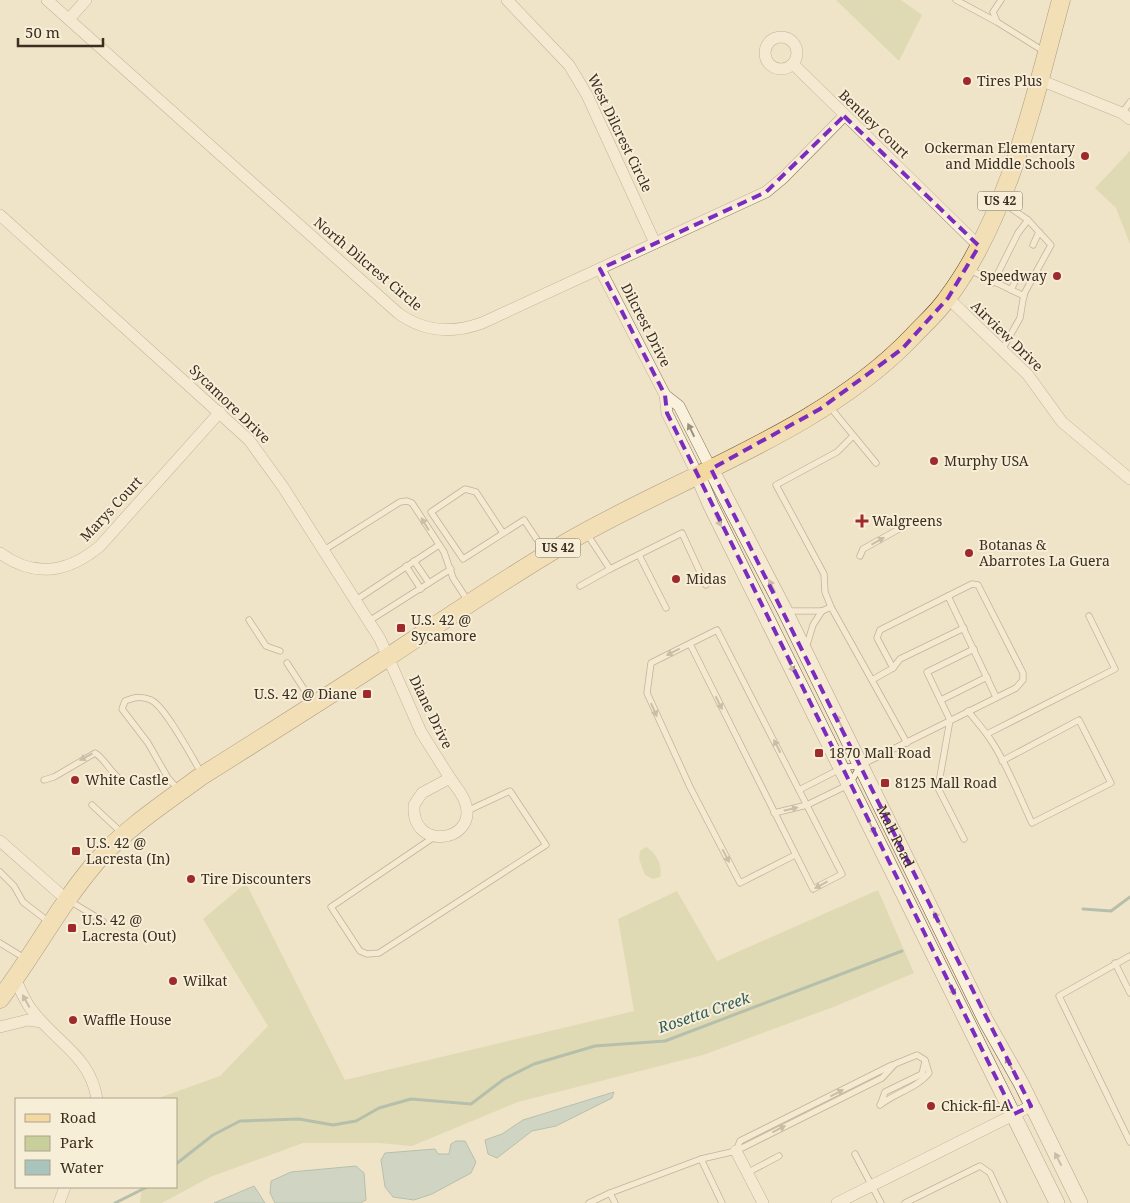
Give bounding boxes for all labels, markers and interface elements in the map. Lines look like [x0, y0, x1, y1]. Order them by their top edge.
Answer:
scale bar [18, 15, 102, 47]
text: 50 m [25, 22, 60, 42]
street label: West Dilcrest Circle [584, 70, 657, 195]
place label: Tires Plus [977, 71, 1042, 90]
marker: Tires Plus [961, 75, 973, 87]
street label: Bentley Court [835, 85, 914, 162]
place label: Ockerman Elementary and Middle Schools [924, 138, 1075, 173]
marker: Ockerman Elementary and Middle Schools [1079, 150, 1091, 162]
road number: US 42 [978, 192, 1022, 210]
street label: North Dilcrest Circle [310, 213, 427, 315]
place label: Speedway [980, 266, 1047, 285]
marker: Speedway [1051, 270, 1063, 282]
street label: Dilcrest Drive [617, 280, 676, 370]
street label: Airview Drive [967, 296, 1048, 375]
street label: Sycamore Drive [186, 360, 275, 447]
one-way arrow [686, 423, 694, 437]
place label: Murphy USA [944, 451, 1029, 470]
marker: Murphy USA [928, 455, 940, 467]
street label: Marys Court [76, 472, 146, 545]
place label: Walgreens [872, 511, 942, 530]
one-way arrow [714, 513, 722, 527]
marker: Walgreens [856, 515, 868, 527]
one-way arrow [420, 517, 430, 530]
place label: Botanas & Abarrotes La Guera [979, 535, 1110, 570]
one-way arrow [870, 537, 885, 545]
road number: US 42 [536, 538, 580, 558]
marker: Botanas & Abarrotes La Guera [963, 547, 975, 559]
place label: Midas [686, 569, 726, 588]
marker: Midas [670, 573, 682, 585]
one-way arrow [768, 579, 776, 593]
place label: U.S. 42 @ Sycamore [411, 610, 476, 645]
marker: U.S. 42 @ Sycamore [395, 622, 407, 634]
one-way arrow [666, 648, 681, 656]
one-way arrow [787, 658, 795, 673]
street label: Diane Drive [405, 672, 457, 752]
place label: U.S. 42 @ Diane [254, 684, 357, 703]
marker: U.S. 42 @ Diane [361, 688, 373, 700]
one-way arrow [715, 696, 723, 710]
one-way arrow [651, 703, 659, 717]
one-way arrow [835, 714, 843, 728]
one-way arrow [773, 739, 781, 753]
place label: 1870 Mall Road [829, 743, 931, 762]
marker: 1870 Mall Road [813, 747, 825, 759]
one-way arrow [79, 753, 94, 761]
place label: White Castle [85, 770, 169, 789]
place label: 8125 Mall Road [895, 773, 997, 792]
marker: White Castle [69, 774, 81, 786]
marker: 8125 Mall Road [879, 777, 891, 789]
street label: Mall Road [873, 802, 919, 871]
one-way arrow [783, 805, 798, 813]
one-way arrow [868, 821, 876, 835]
place label: U.S. 42 @ Lacresta (In) [86, 833, 170, 868]
marker: U.S. 42 @ Lacresta (In) [70, 845, 82, 857]
one-way arrow [722, 849, 730, 863]
place label: Tire Discounters [201, 869, 311, 888]
marker: Tire Discounters [185, 873, 197, 885]
one-way arrow [813, 881, 828, 889]
place label: U.S. 42 @ Lacresta (Out) [82, 910, 176, 945]
one-way arrow [932, 911, 940, 925]
marker: U.S. 42 @ Lacresta (Out) [66, 922, 78, 934]
place label: Wilkat [183, 971, 228, 990]
marker: Wilkat [167, 975, 179, 987]
one-way arrow [948, 982, 956, 996]
water label: Rosetta Creek [654, 987, 753, 1037]
one-way arrow [22, 995, 31, 1008]
place label: Waffle House [83, 1010, 172, 1029]
marker: Waffle House [67, 1014, 79, 1026]
one-way arrow [1005, 1056, 1014, 1070]
one-way arrow [829, 1089, 844, 1097]
place label: Chick-fil-A [941, 1096, 1010, 1115]
legend [15, 1098, 178, 1188]
marker: Chick-fil-A [925, 1100, 937, 1112]
text: Road [60, 1107, 96, 1127]
one-way arrow [772, 1125, 787, 1133]
text: Park [60, 1132, 94, 1152]
one-way arrow [1054, 1152, 1062, 1167]
text: Water [60, 1157, 103, 1177]

